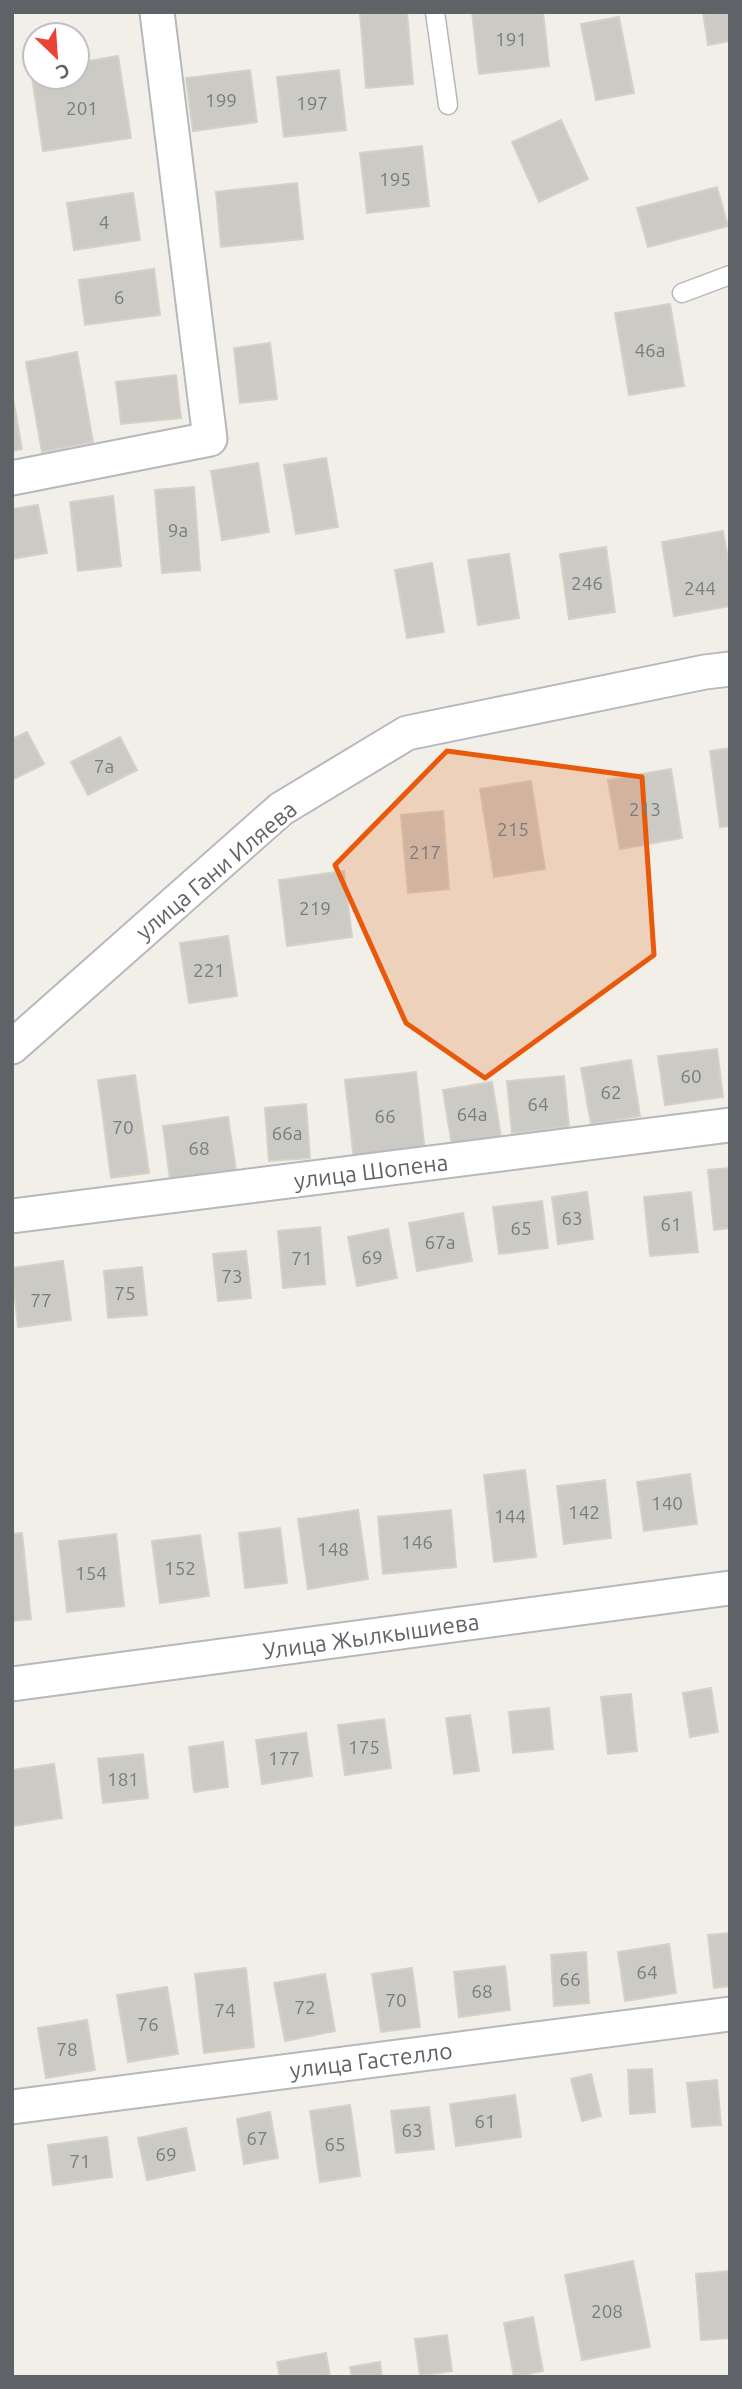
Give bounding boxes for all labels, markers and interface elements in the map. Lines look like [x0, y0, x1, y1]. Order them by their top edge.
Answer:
north arrow [21, 21, 91, 91]
house number: 191 [495, 28, 527, 50]
text: С [53, 59, 73, 84]
house number: 199 [205, 89, 237, 111]
house number: 197 [296, 92, 328, 114]
house number: 201 [66, 97, 98, 119]
house number: 195 [379, 168, 411, 190]
house number: 4 [99, 211, 109, 233]
house number: 6 [114, 286, 124, 308]
house number: 46а [634, 339, 666, 361]
house number: 9а [168, 519, 188, 541]
house number: 246 [571, 572, 603, 594]
house number: 244 [684, 577, 716, 599]
house number: 7а [94, 755, 114, 777]
street label: улица Гани Иляева [131, 796, 301, 944]
house number: 213 [629, 798, 661, 820]
house number: 215 [497, 818, 529, 840]
house number: 217 [409, 841, 441, 863]
house number: 219 [299, 897, 331, 919]
house number: 221 [193, 959, 225, 981]
house number: 60 [680, 1065, 702, 1087]
house number: 62 [600, 1081, 622, 1103]
house number: 64 [527, 1093, 549, 1115]
house number: 64а [456, 1103, 488, 1125]
house number: 66 [374, 1105, 396, 1127]
house number: 70 [112, 1116, 134, 1138]
house number: 66а [271, 1122, 303, 1144]
house number: 68 [188, 1137, 210, 1159]
street label: улица Шопена [292, 1149, 450, 1193]
house number: 63 [561, 1207, 583, 1229]
house number: 61 [660, 1213, 682, 1235]
house number: 65 [510, 1217, 532, 1239]
house number: 67а [424, 1231, 456, 1253]
house number: 69 [361, 1246, 383, 1268]
house number: 71 [291, 1247, 313, 1269]
house number: 73 [221, 1265, 243, 1287]
house number: 75 [114, 1282, 136, 1304]
house number: 77 [30, 1289, 52, 1311]
house number: 140 [651, 1492, 683, 1514]
house number: 142 [568, 1501, 600, 1523]
house number: 144 [494, 1505, 526, 1527]
house number: 146 [401, 1531, 433, 1553]
house number: 148 [317, 1538, 349, 1560]
house number: 152 [164, 1557, 196, 1579]
house number: 154 [75, 1562, 107, 1584]
street label: Улица Жылкышиева [261, 1608, 481, 1664]
house number: 175 [348, 1736, 380, 1758]
house number: 177 [268, 1747, 300, 1769]
house number: 181 [107, 1768, 139, 1790]
house number: 64 [636, 1961, 658, 1983]
house number: 66 [559, 1968, 581, 1990]
house number: 68 [471, 1980, 493, 2002]
house number: 70 [385, 1989, 407, 2011]
house number: 72 [294, 1996, 316, 2018]
house number: 74 [214, 1999, 236, 2021]
house number: 76 [137, 2013, 159, 2035]
house number: 78 [56, 2038, 78, 2060]
street label: улица Гастелло [288, 2038, 454, 2082]
house number: 61 [474, 2110, 496, 2132]
house number: 63 [401, 2119, 423, 2141]
house number: 67 [246, 2127, 268, 2149]
house number: 65 [324, 2133, 346, 2155]
house number: 69 [155, 2143, 177, 2165]
house number: 71 [69, 2150, 91, 2172]
house number: 208 [591, 2300, 623, 2322]

